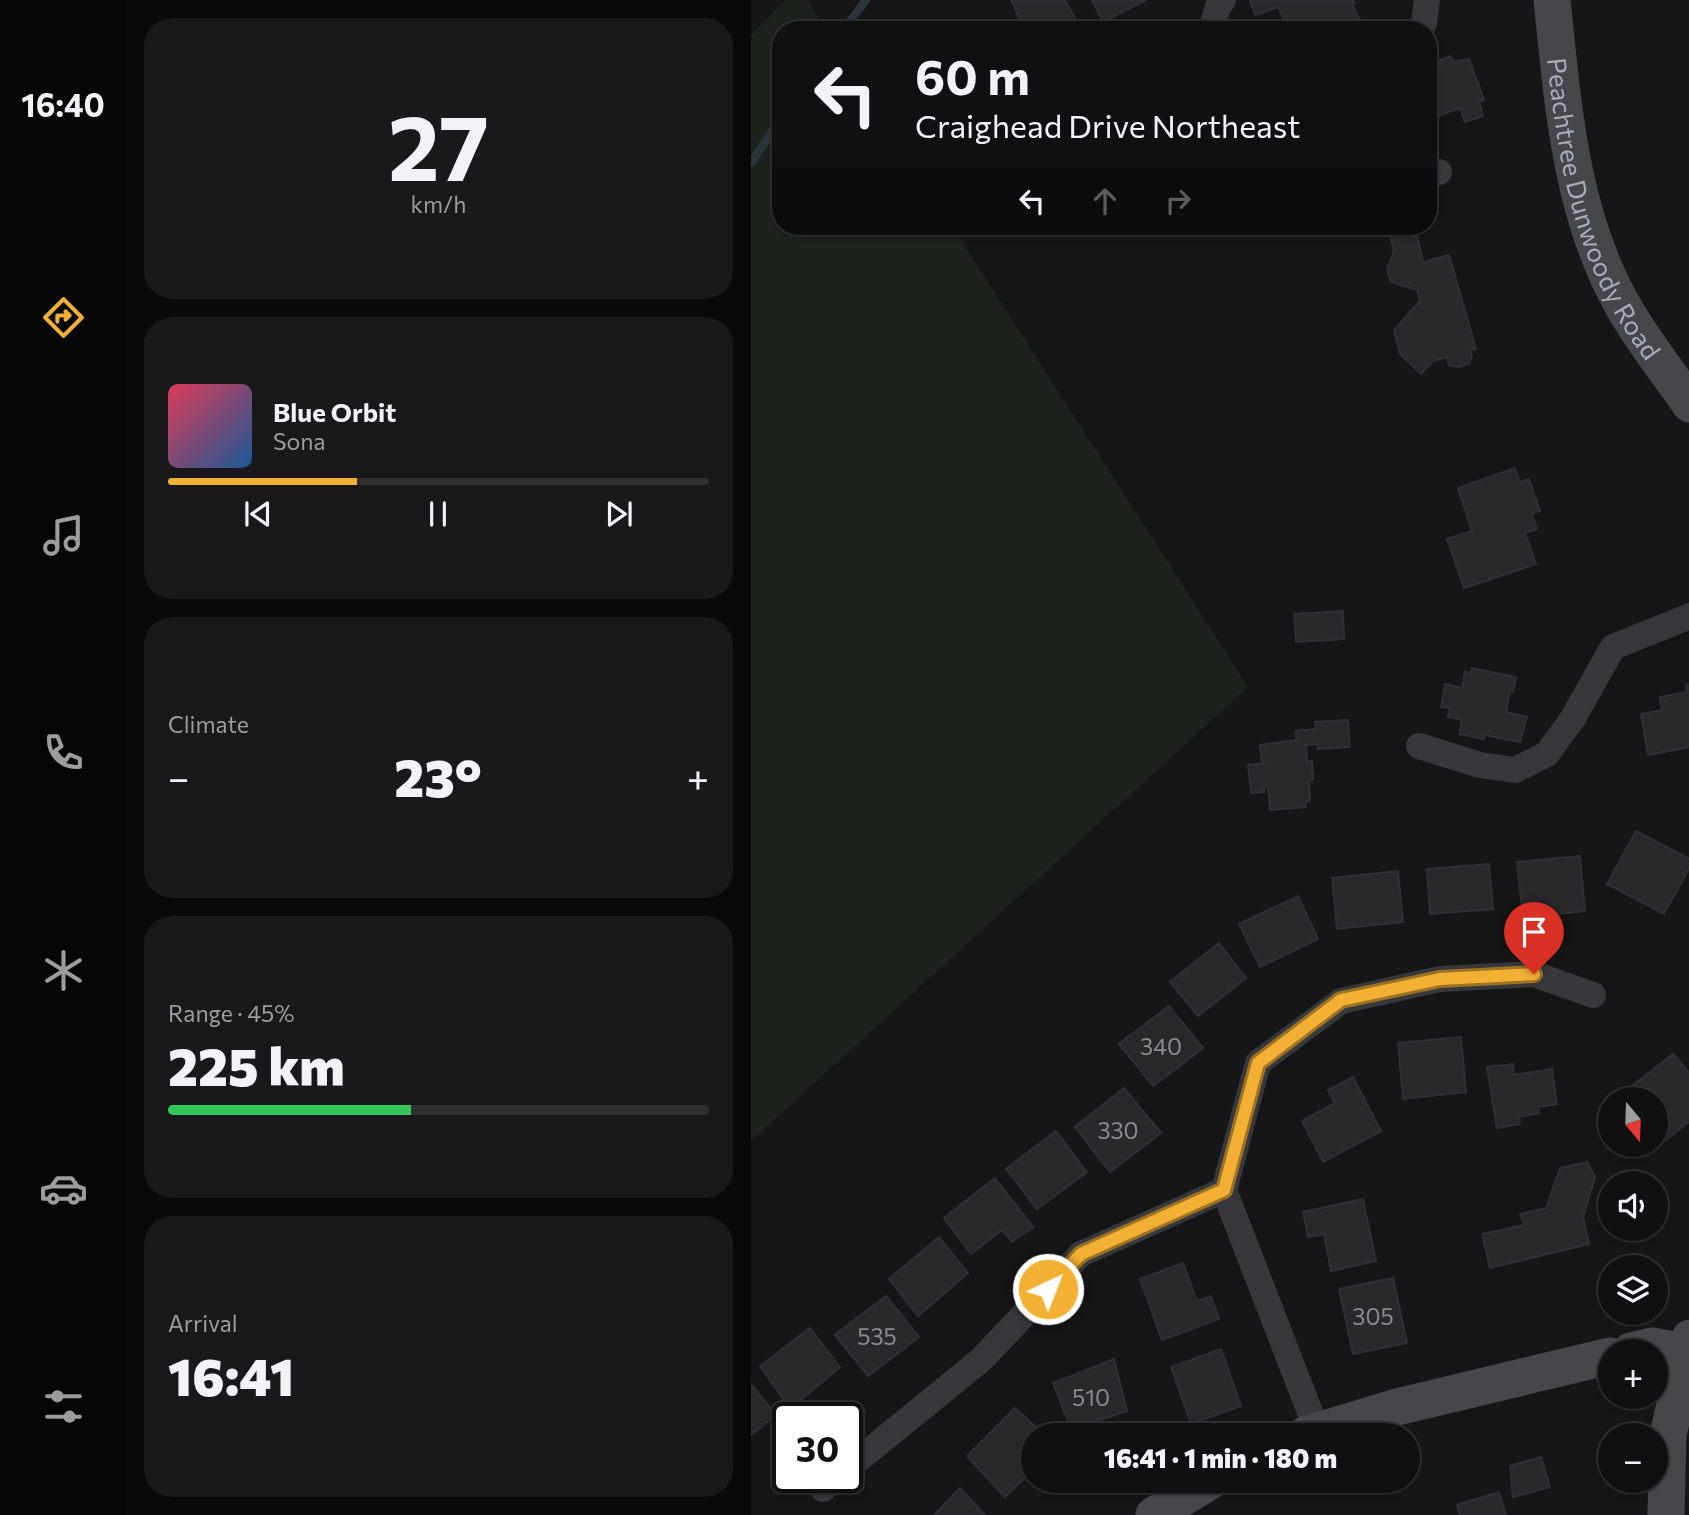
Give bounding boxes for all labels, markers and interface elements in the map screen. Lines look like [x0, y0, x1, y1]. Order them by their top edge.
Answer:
text: 60 m [915, 45, 1030, 105]
icon: left [800, 49, 891, 140]
street label: Peachtree Dunwoody Road [1543, 56, 1668, 365]
text: 16:40 [21, 84, 105, 124]
text: 27 [388, 88, 489, 200]
text: Craighead Drive Northeast [915, 105, 1300, 145]
icon: left [1013, 182, 1051, 220]
icon: ahead [1086, 182, 1124, 220]
icon: right [1159, 182, 1197, 220]
text: km/h [411, 190, 466, 218]
icon: directions [39, 293, 88, 342]
text: Blue Orbit [273, 396, 396, 427]
text: Sona [273, 427, 325, 455]
icon: previous [239, 495, 277, 533]
icon: pause [419, 495, 457, 533]
icon: next [600, 495, 638, 533]
icon: music [39, 511, 88, 560]
text: Climate [168, 710, 249, 738]
icon: phone [39, 728, 88, 777]
text: 23° [394, 744, 482, 808]
text: − [168, 753, 190, 800]
text: + [687, 753, 709, 800]
pin [1504, 902, 1564, 974]
icon: arrive [1515, 913, 1553, 951]
icon: climate [39, 946, 88, 995]
text: Range · 45% [168, 999, 294, 1027]
house number: 340 [1140, 1032, 1182, 1060]
text: 225 km [168, 1033, 345, 1097]
north arrow [1598, 1087, 1668, 1157]
map controls [1598, 1087, 1668, 1493]
house number: 330 [1097, 1116, 1139, 1144]
icon: car [39, 1164, 88, 1213]
button: sound [1598, 1171, 1668, 1241]
position arrow [1011, 1252, 1085, 1326]
button: layers [1598, 1255, 1668, 1325]
house number: 305 [1352, 1302, 1394, 1330]
text: Arrival [168, 1309, 238, 1337]
house number: 535 [857, 1322, 897, 1350]
button: + [1598, 1339, 1668, 1409]
text: 16:41 [168, 1343, 294, 1407]
icon: filters [39, 1382, 88, 1431]
house number: 510 [1072, 1383, 1110, 1411]
speed limit sign: 30 [772, 1402, 863, 1493]
button: − [1598, 1423, 1668, 1493]
text: 16:41 · 1 min · 180 m [1104, 1442, 1337, 1473]

